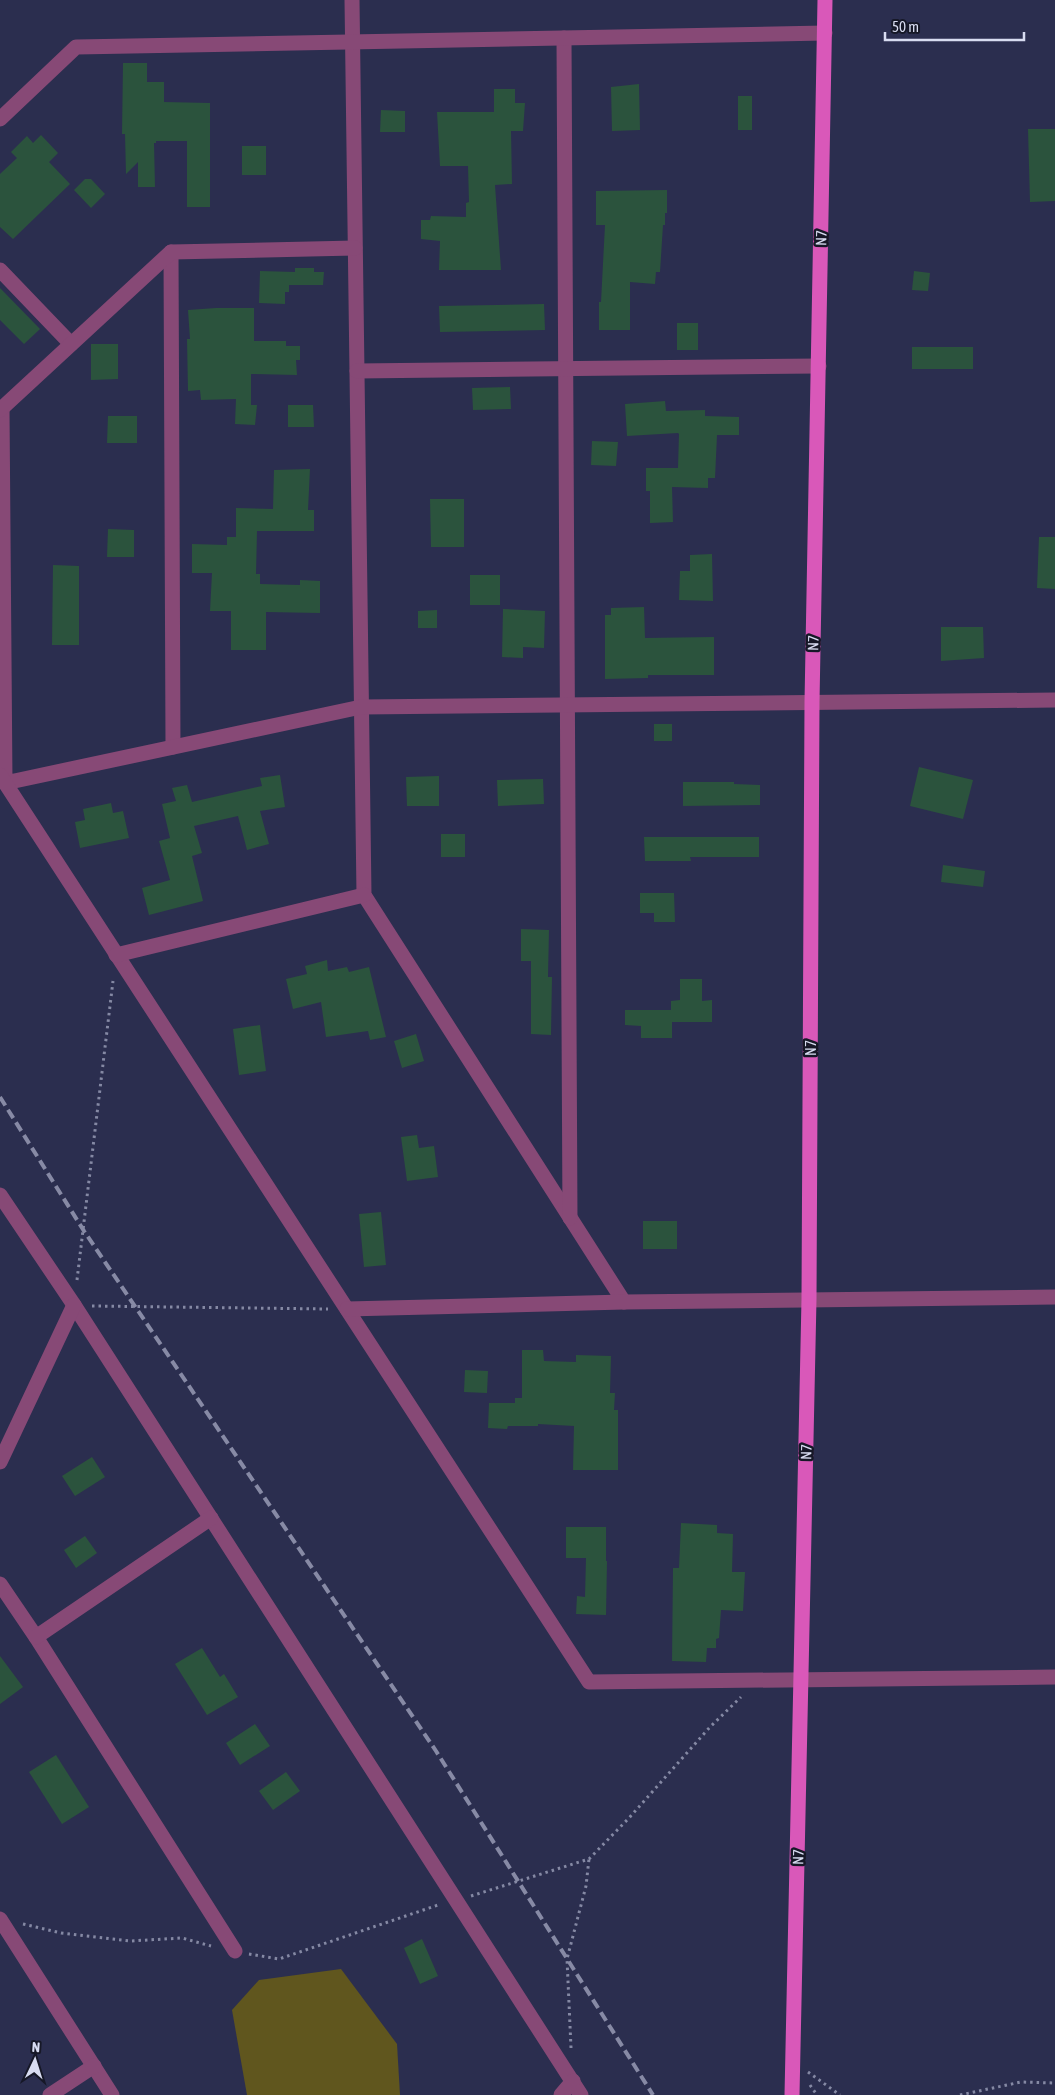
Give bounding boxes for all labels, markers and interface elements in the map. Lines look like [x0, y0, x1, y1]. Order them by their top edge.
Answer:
scale bar [885, 10, 1024, 42]
text: 50 m [892, 18, 919, 35]
street label: N7 [812, 230, 830, 246]
street label: N7 [804, 635, 822, 651]
street label: N7 [802, 1040, 819, 1056]
street label: N7 [797, 1444, 815, 1460]
street label: N7 [789, 1849, 807, 1865]
north arrow [10, 2035, 60, 2085]
text: N [31, 2039, 41, 2055]

